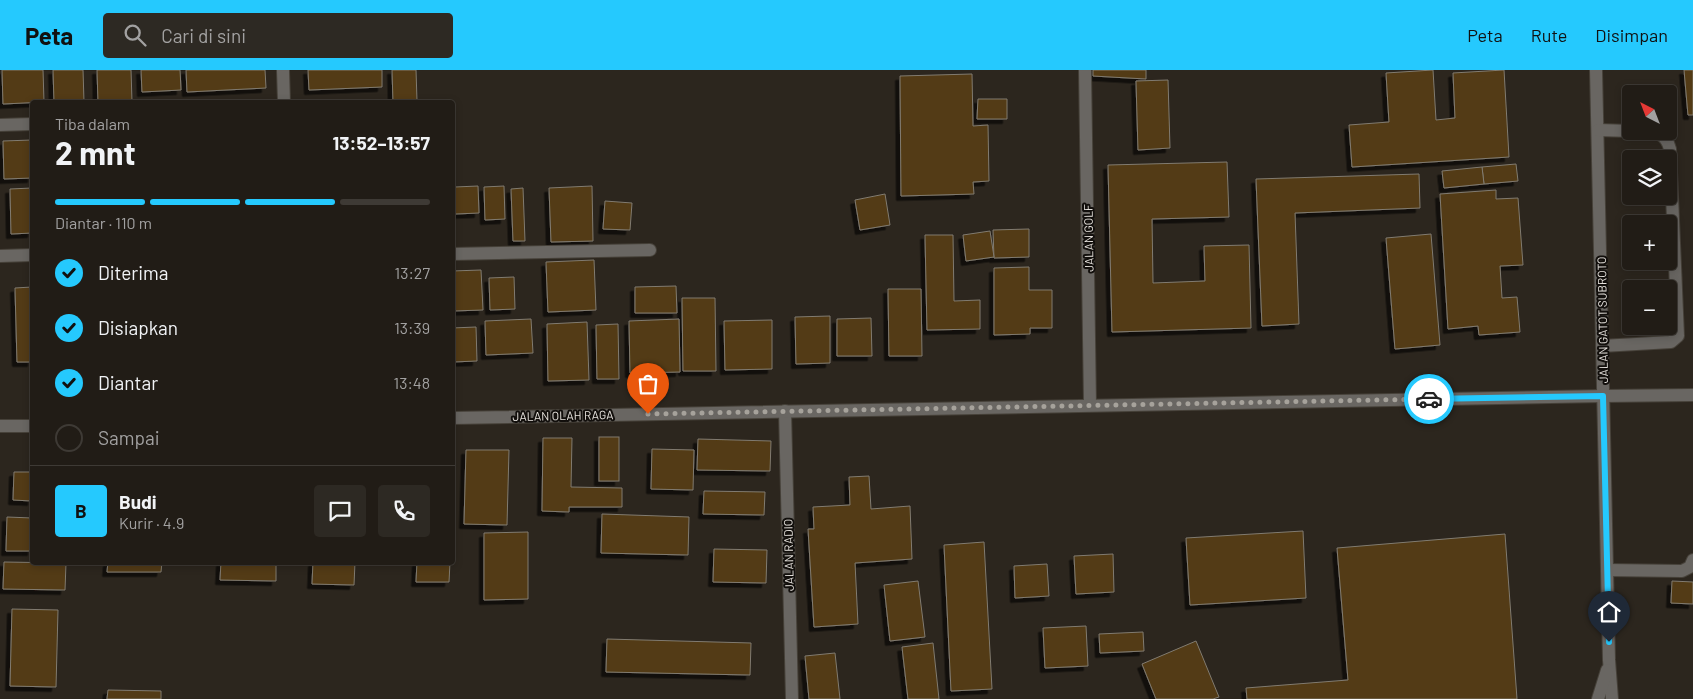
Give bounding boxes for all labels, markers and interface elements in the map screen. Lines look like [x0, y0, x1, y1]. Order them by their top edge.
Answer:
search box [103, 13, 453, 58]
text: Peta [25, 21, 73, 50]
icon: search [121, 21, 149, 49]
text: Cari di sini [161, 24, 246, 47]
text: Peta [1467, 24, 1503, 46]
text: Rute [1531, 24, 1567, 46]
text: Disimpan [1595, 24, 1668, 46]
north arrow [1622, 85, 1678, 140]
map controls [1622, 85, 1677, 335]
text: Tiba dalam [55, 114, 130, 133]
text: 13:52–13:57 [333, 131, 430, 154]
text: 2 mnt [55, 133, 136, 171]
button: layers [1622, 150, 1677, 205]
street label: JALAN GOLF [1080, 204, 1096, 272]
text: Diantar · 110 m [55, 213, 152, 232]
button: + [1622, 215, 1677, 270]
street label: JALAN GATOT SUBROTO [1594, 257, 1610, 383]
icon: check [55, 259, 83, 287]
text: Diterima [98, 261, 169, 284]
text: 13:27 [395, 263, 430, 282]
button: − [1622, 280, 1677, 335]
icon: check [55, 314, 83, 342]
text: Disiapkan [98, 316, 178, 339]
text: 13:39 [394, 318, 430, 337]
pin [627, 363, 669, 414]
icon: check [55, 369, 83, 397]
icon: bag [634, 370, 662, 398]
text: Diantar [98, 371, 158, 394]
text: 13:48 [394, 373, 430, 392]
courier [1404, 374, 1454, 424]
icon: car [1415, 385, 1443, 413]
street label: JALAN OLAH RAGA [512, 407, 614, 423]
text: Sampai [98, 426, 160, 449]
button: chat [314, 485, 366, 537]
button: phone [378, 485, 430, 537]
text: Budi [119, 490, 157, 513]
text: B [75, 499, 87, 522]
text: Kurir · 4.9 [119, 513, 184, 532]
street label: JALAN RADIO [780, 519, 796, 591]
pin [1588, 591, 1630, 642]
icon: home [1595, 598, 1623, 626]

